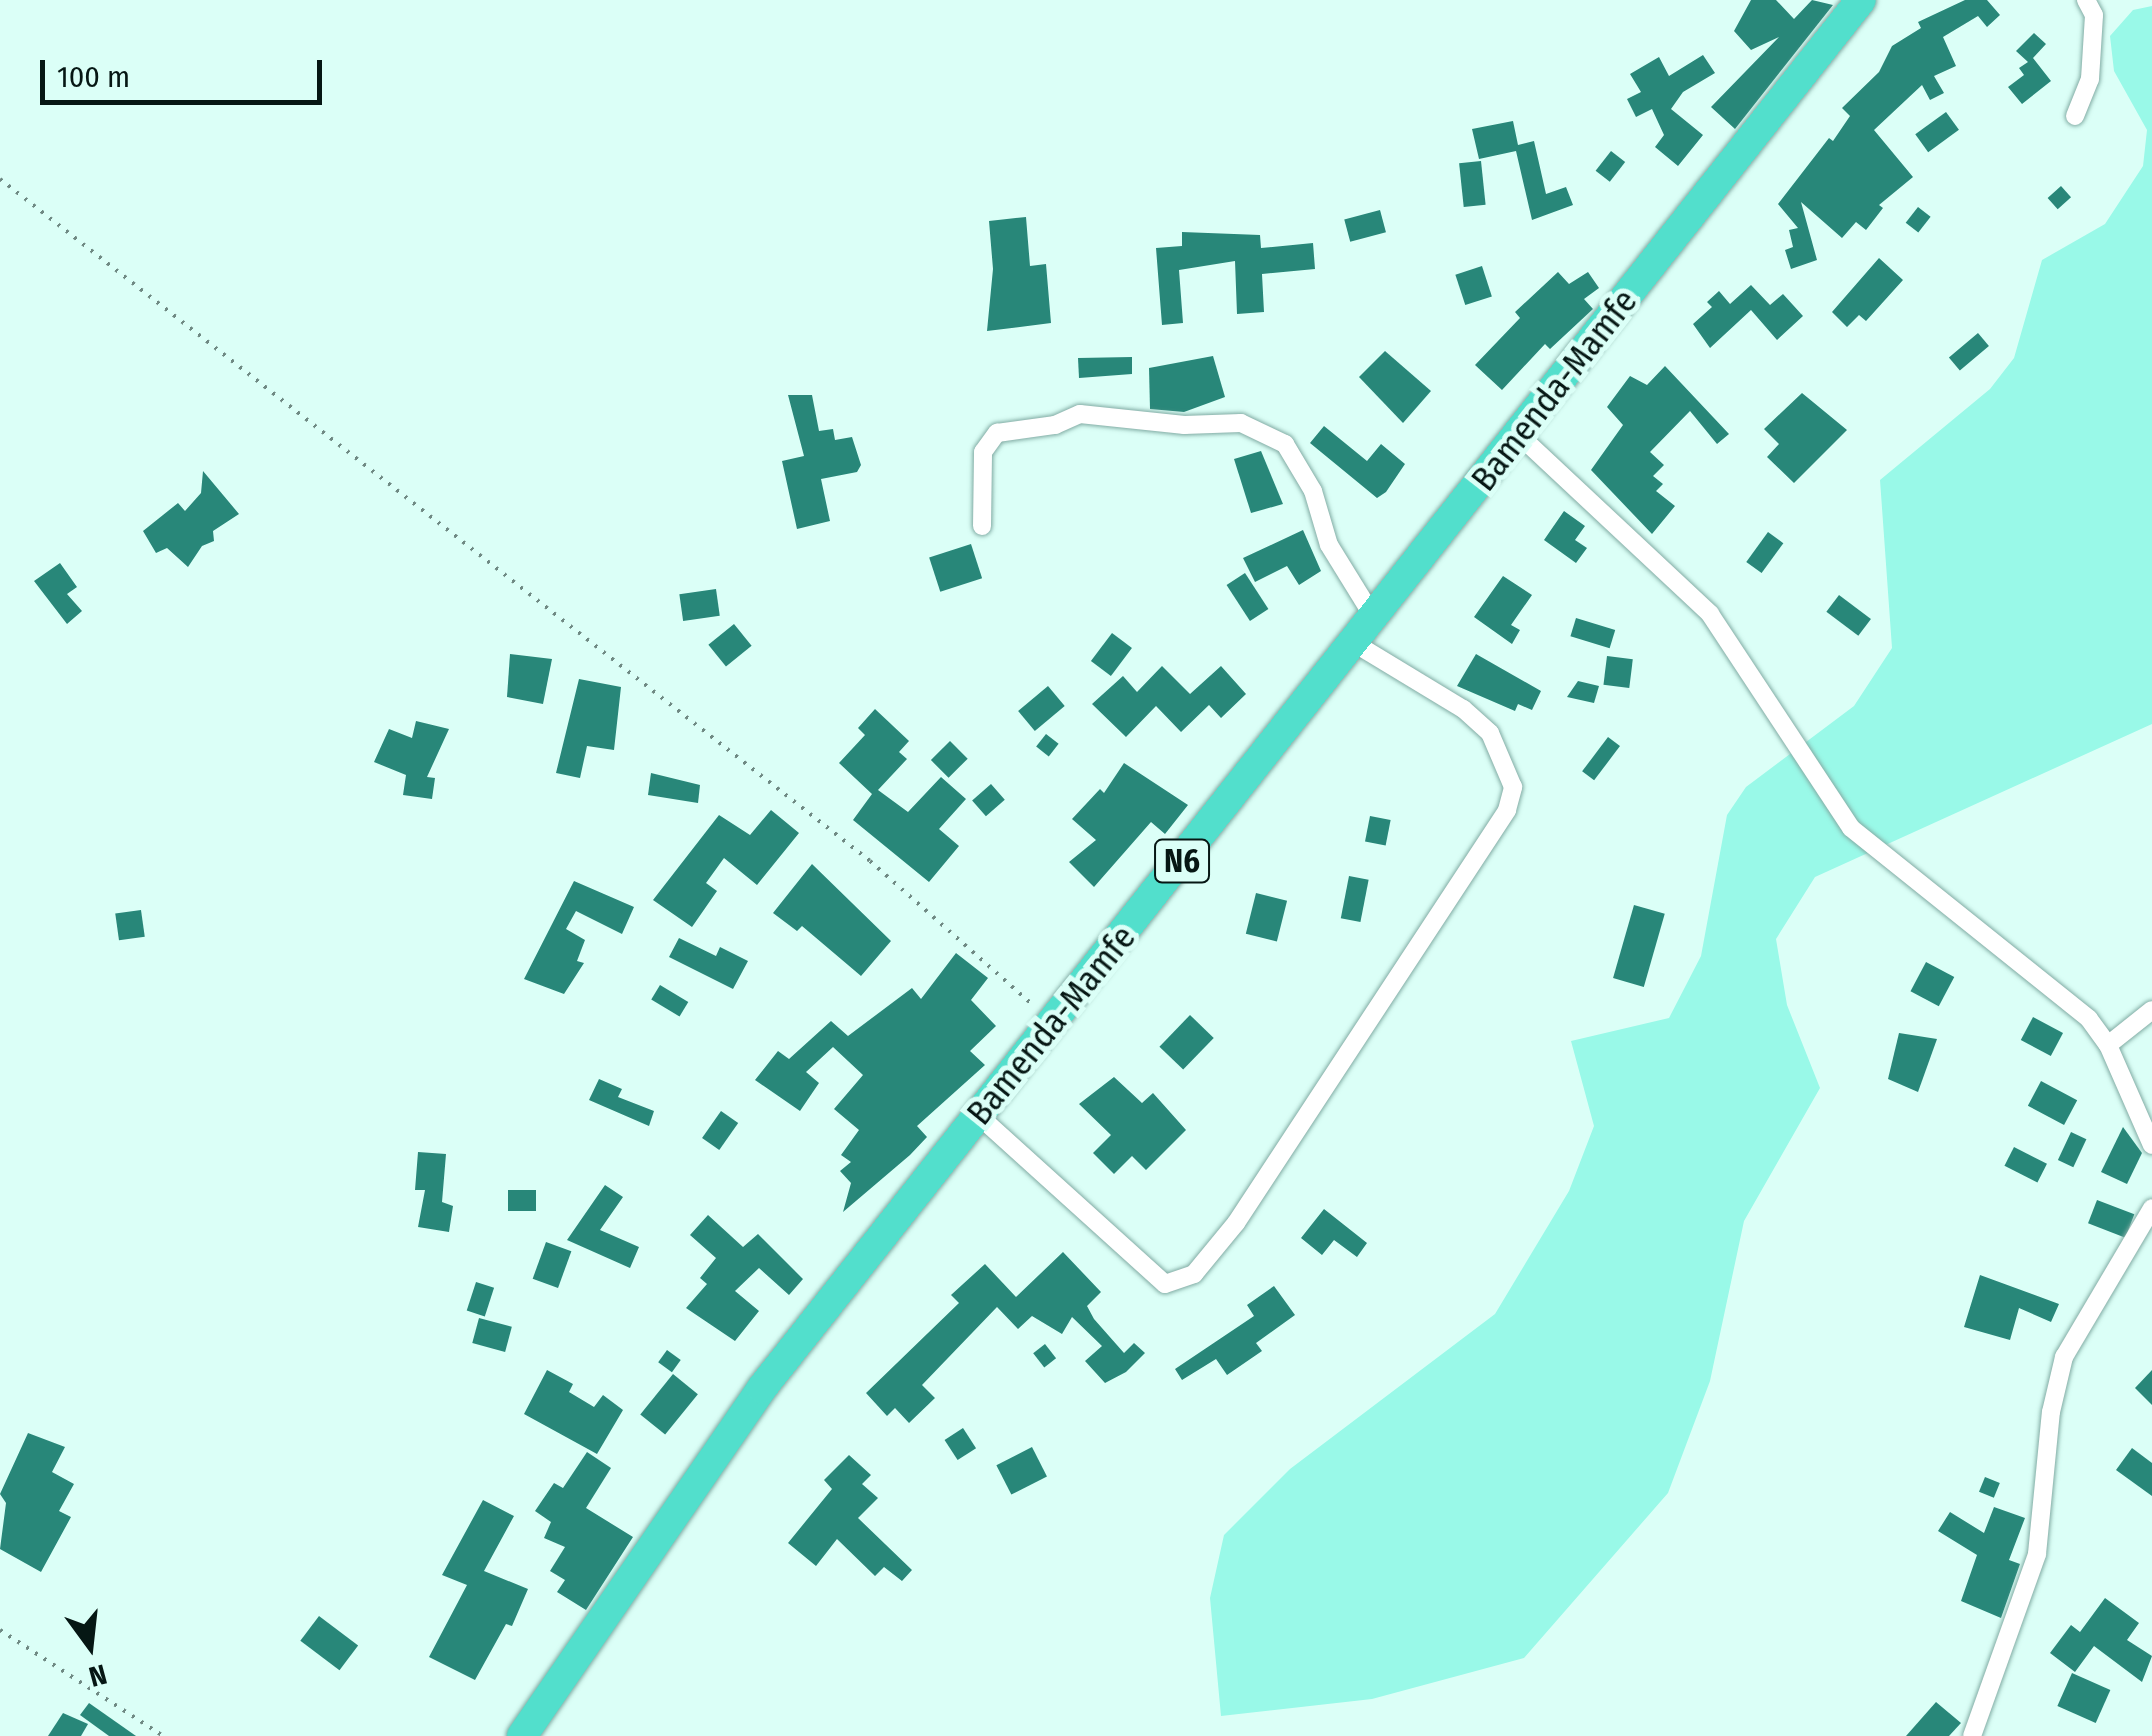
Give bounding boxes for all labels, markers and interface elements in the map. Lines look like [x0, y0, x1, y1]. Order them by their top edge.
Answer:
scale bar [45, 40, 328, 102]
text: 100 m [57, 59, 130, 95]
street label: Bamenda-Mamfe [1462, 281, 1646, 499]
road number: N6 [1152, 834, 1212, 888]
street label: Bamenda-Mamfe [958, 917, 1144, 1133]
north arrow [40, 1596, 140, 1696]
text: N [86, 1657, 110, 1694]

